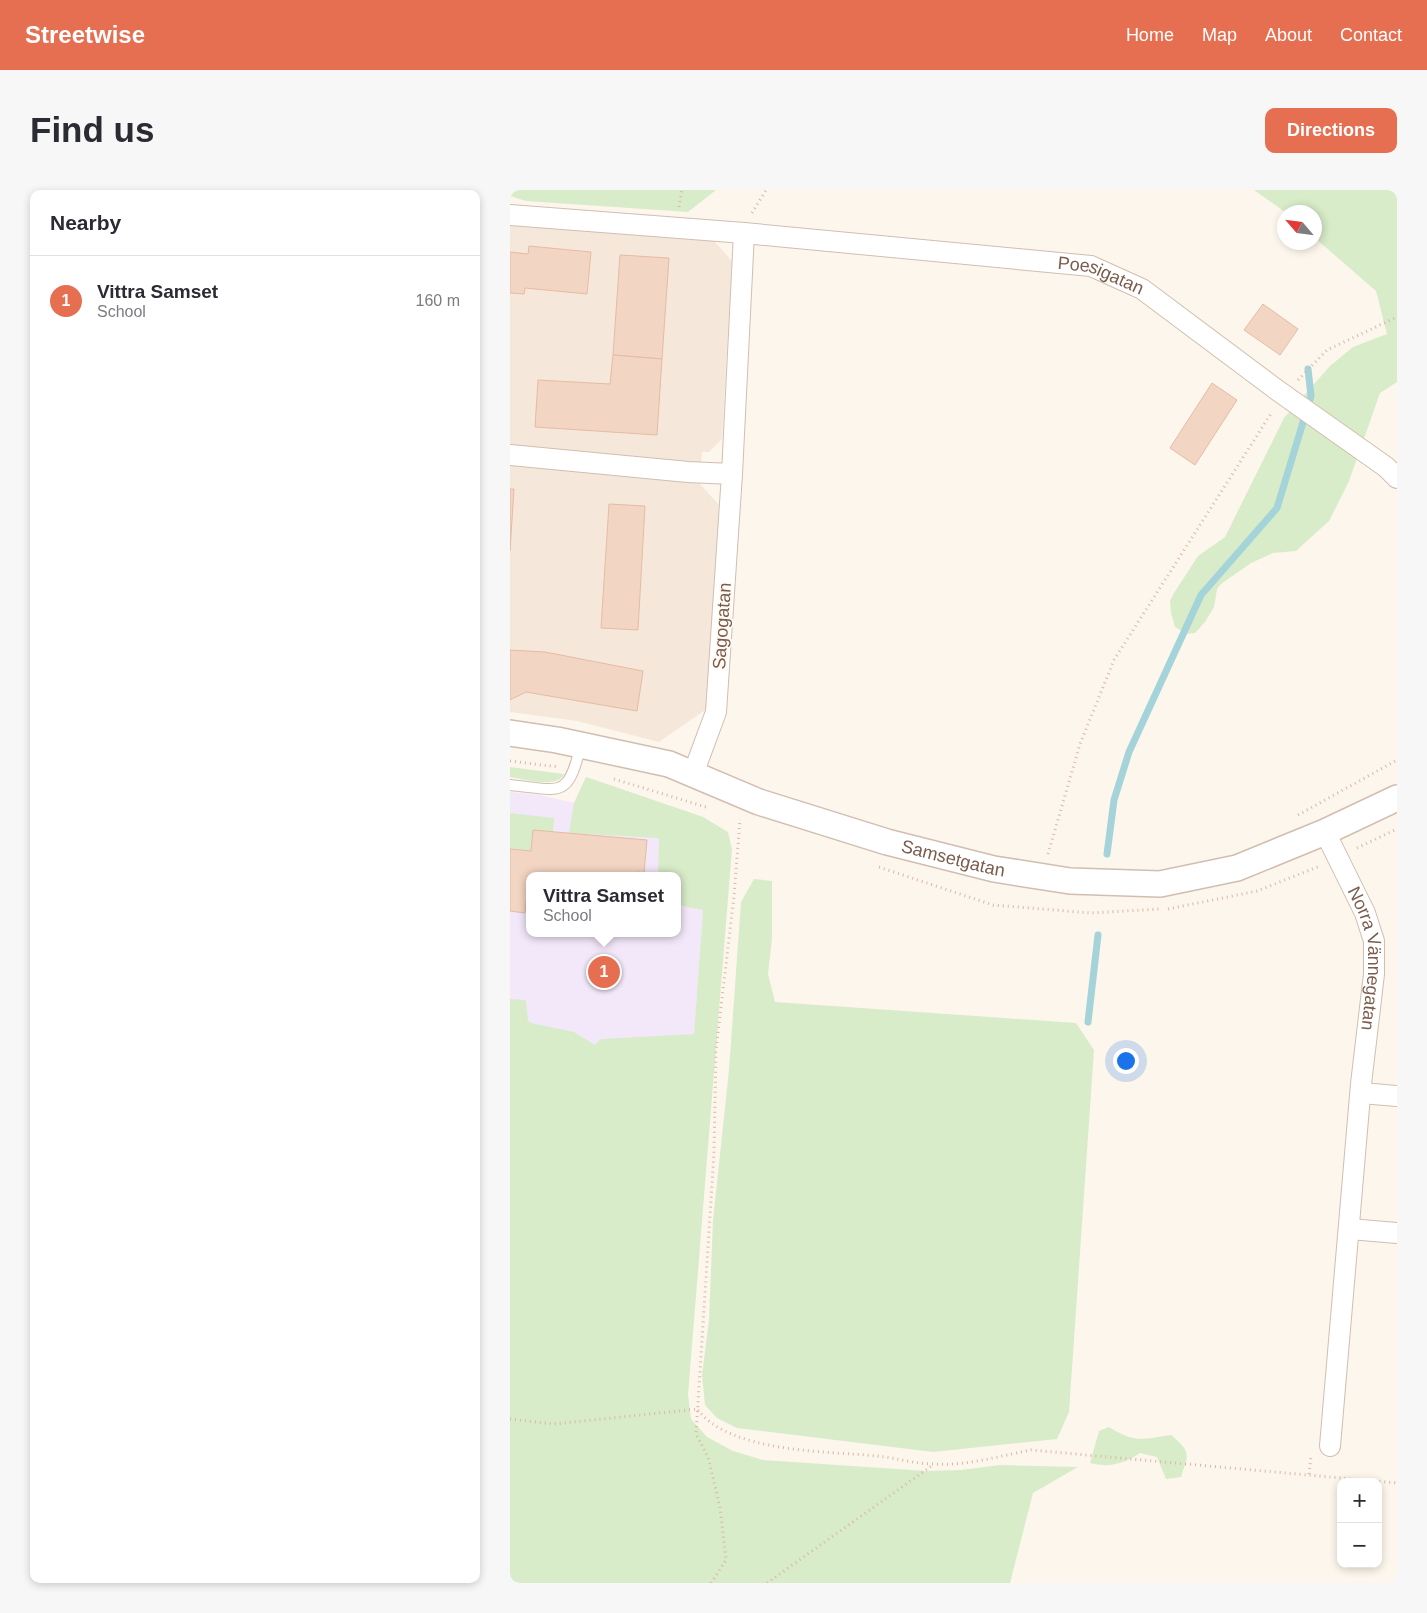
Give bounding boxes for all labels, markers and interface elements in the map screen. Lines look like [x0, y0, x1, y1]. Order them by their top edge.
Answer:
text: Streetwise [25, 21, 145, 48]
text: Home [1126, 25, 1174, 45]
text: Map [1202, 25, 1237, 45]
text: About [1265, 25, 1312, 45]
text: Contact [1340, 25, 1402, 45]
button: Directions [1265, 108, 1397, 153]
text: Find us [30, 110, 154, 149]
north arrow [1277, 205, 1322, 250]
text: Nearby [50, 211, 121, 234]
street label: Poesigatan [1057, 253, 1147, 298]
text: Vittra Samset [97, 281, 218, 302]
text: 1 [62, 292, 70, 309]
text: 160 m [416, 292, 460, 309]
text: School [97, 303, 146, 320]
street label: Sagogatan [709, 582, 735, 670]
street label: Samsetgatan [899, 836, 1006, 881]
popup [526, 872, 681, 937]
street label: Norra Vännegatan [1344, 884, 1385, 1032]
text: Vittra Samset [543, 885, 664, 906]
text: School [543, 907, 592, 924]
pin: 1 [588, 953, 620, 991]
your location [1113, 1048, 1139, 1074]
map controls [1337, 1478, 1382, 1568]
button: + [1337, 1478, 1382, 1523]
button: − [1337, 1523, 1382, 1568]

